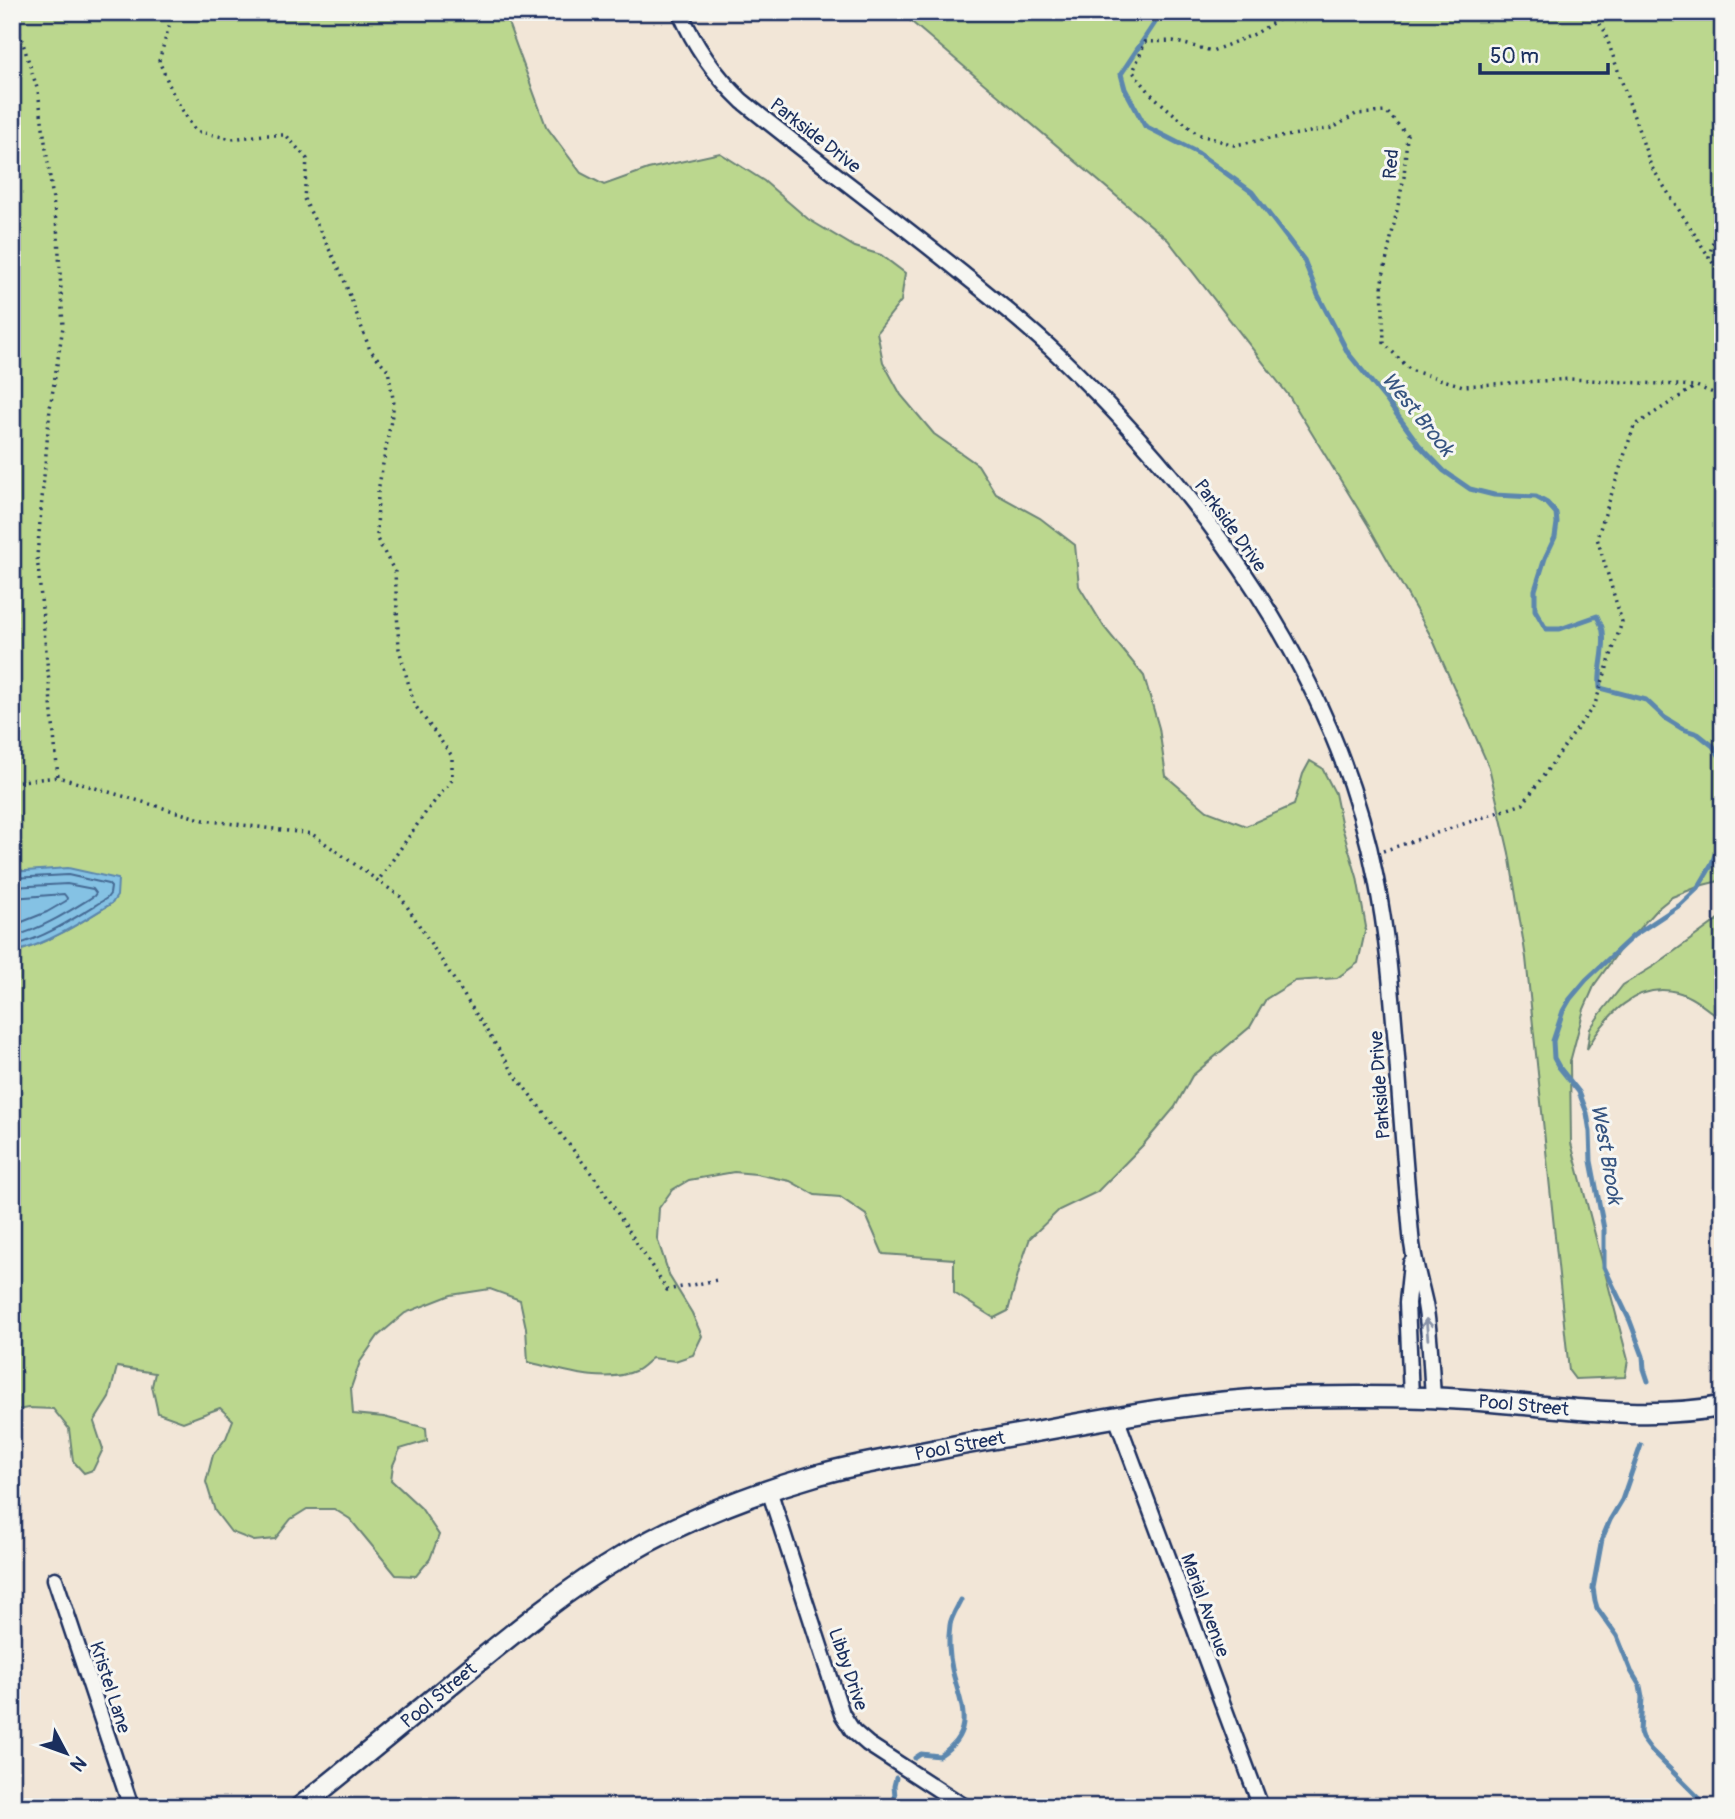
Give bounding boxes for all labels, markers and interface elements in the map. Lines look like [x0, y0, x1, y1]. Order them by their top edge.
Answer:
scale bar [1480, 32, 1607, 76]
text: 50 m [1490, 43, 1539, 70]
street label: Parkside Drive [765, 93, 866, 179]
street label: Red [1378, 148, 1404, 180]
water label: West Brook [1375, 367, 1461, 464]
street label: Parkside Drive [1189, 475, 1272, 577]
street label: Parkside Drive [1364, 1029, 1396, 1140]
water label: West Brook [1584, 1102, 1629, 1208]
one-way arrow [1420, 1318, 1433, 1341]
street label: Pool Street [1477, 1389, 1570, 1422]
street label: Pool Street [913, 1426, 1007, 1466]
street label: Marial Avenue [1175, 1550, 1235, 1661]
street label: Libby Drive [823, 1625, 874, 1714]
street label: Kristel Lane [84, 1638, 136, 1737]
street label: Pool Street [396, 1657, 482, 1734]
north arrow [32, 1717, 102, 1787]
text: N [65, 1751, 91, 1776]

